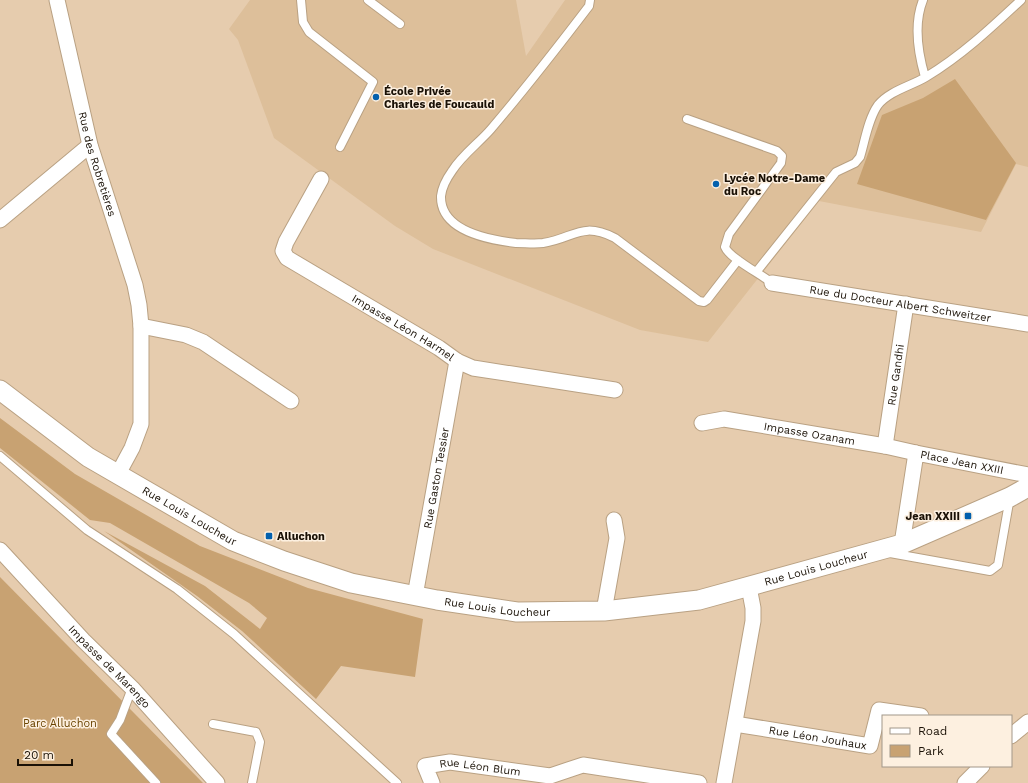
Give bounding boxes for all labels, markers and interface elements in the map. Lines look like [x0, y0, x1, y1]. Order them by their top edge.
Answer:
place label: École Privée Charles de Foucauld [384, 85, 494, 111]
marker: École Privée Charles de Foucauld [371, 92, 381, 102]
street label: Rue des Robretières [76, 110, 119, 218]
place label: Lycée Notre-Dame du Roc [724, 172, 825, 198]
marker: Lycée Notre-Dame du Roc [711, 179, 721, 189]
street label: Rue du Docteur Albert Schweitzer [809, 283, 993, 325]
street label: Impasse Léon Harmel [350, 291, 457, 364]
street label: Rue Gandhi [885, 343, 906, 406]
street label: Impasse Ozanam [763, 419, 856, 447]
street label: Rue Gaston Tessier [421, 426, 452, 530]
street label: Place Jean XXIII [919, 448, 1005, 477]
street label: Rue Louis Loucheur [140, 483, 239, 548]
place label: Jean XXIII [906, 510, 960, 523]
marker: Jean XXIII [963, 511, 973, 521]
place label: Alluchon [277, 530, 325, 543]
marker: Alluchon [264, 531, 274, 541]
street label: Rue Louis Loucheur [763, 547, 870, 588]
street label: Rue Louis Loucheur [443, 595, 551, 619]
street label: Impasse de Marengo [66, 622, 153, 711]
legend [882, 715, 1012, 767]
park label: Parc Alluchon [23, 717, 97, 730]
street label: Rue Léon Jouhaux [768, 723, 868, 752]
text: Road [918, 724, 947, 738]
scale bar [18, 741, 72, 767]
text: Park [918, 744, 944, 758]
text: 20 m [24, 748, 54, 762]
street label: Rue Léon Blum [438, 755, 521, 778]

